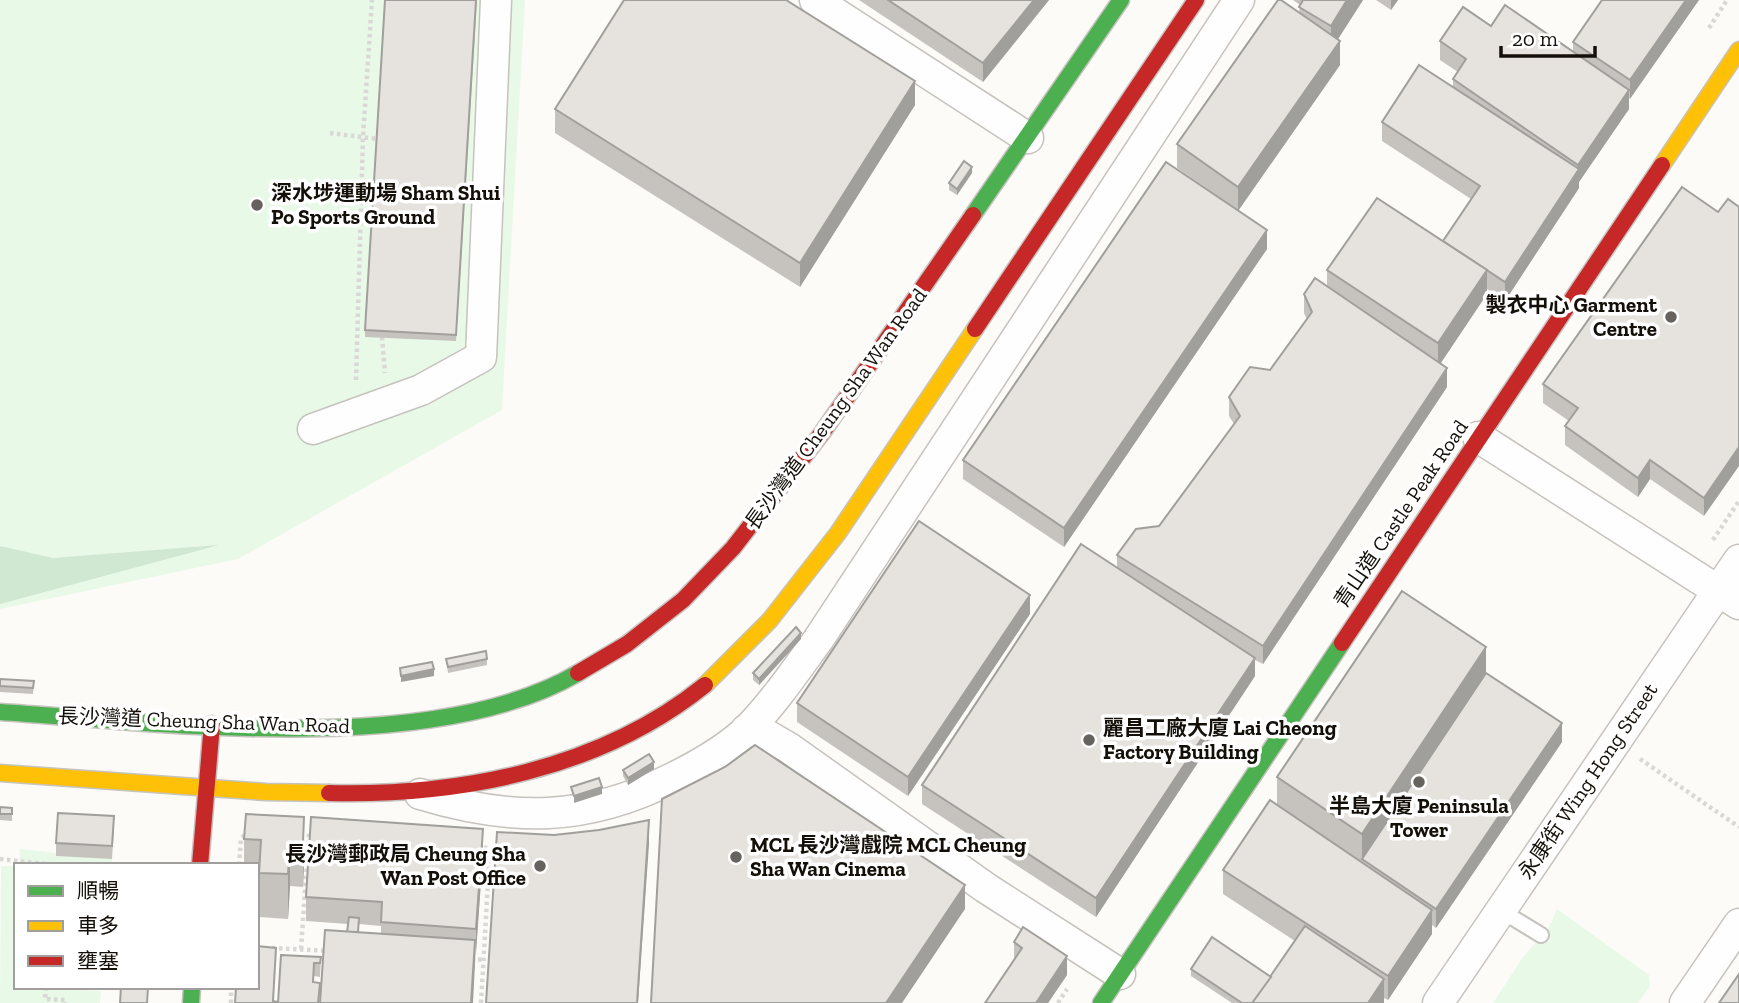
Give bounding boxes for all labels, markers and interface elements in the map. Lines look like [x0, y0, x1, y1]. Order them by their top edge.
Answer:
scale bar [1501, 14, 1596, 58]
text: 20 m [1512, 26, 1558, 51]
place label: 深水埗運動場 Sham Shui Po Sports Ground [271, 180, 500, 229]
marker: 深水埗運動場 Sham Shui Po Sports Ground [249, 197, 265, 213]
street label: 長沙灣道 Cheung Sha Wan Road [740, 283, 932, 534]
place label: 製衣中心 Garment Centre [1486, 292, 1658, 341]
marker: 製衣中心 Garment Centre [1663, 309, 1679, 325]
street label: 青山道 Castle Peak Road [1328, 415, 1473, 612]
street label: 永康街 Wing Hong Street [1513, 678, 1663, 883]
street label: 長沙灣道 Cheung Sha Wan Road [58, 703, 351, 738]
place label: 麗昌工廠大廈 Lai Cheong Factory Building [1103, 715, 1337, 764]
marker: 麗昌工廠大廈 Lai Cheong Factory Building [1081, 732, 1097, 748]
marker: 半島大廈 Peninsula Tower [1411, 774, 1427, 790]
place label: 半島大廈 Peninsula Tower [1329, 793, 1509, 842]
place label: MCL 長沙灣戲院 MCL Cheung Sha Wan Cinema [750, 832, 1026, 881]
place label: 長沙灣郵政局 Cheung Sha Wan Post Office [285, 841, 526, 890]
marker: MCL 長沙灣戲院 MCL Cheung Sha Wan Cinema [728, 849, 744, 865]
marker: 長沙灣郵政局 Cheung Sha Wan Post Office [532, 858, 548, 874]
legend [14, 863, 259, 989]
text: 順暢 [77, 878, 119, 903]
text: 車多 [77, 913, 119, 938]
text: 壅塞 [77, 948, 119, 973]

